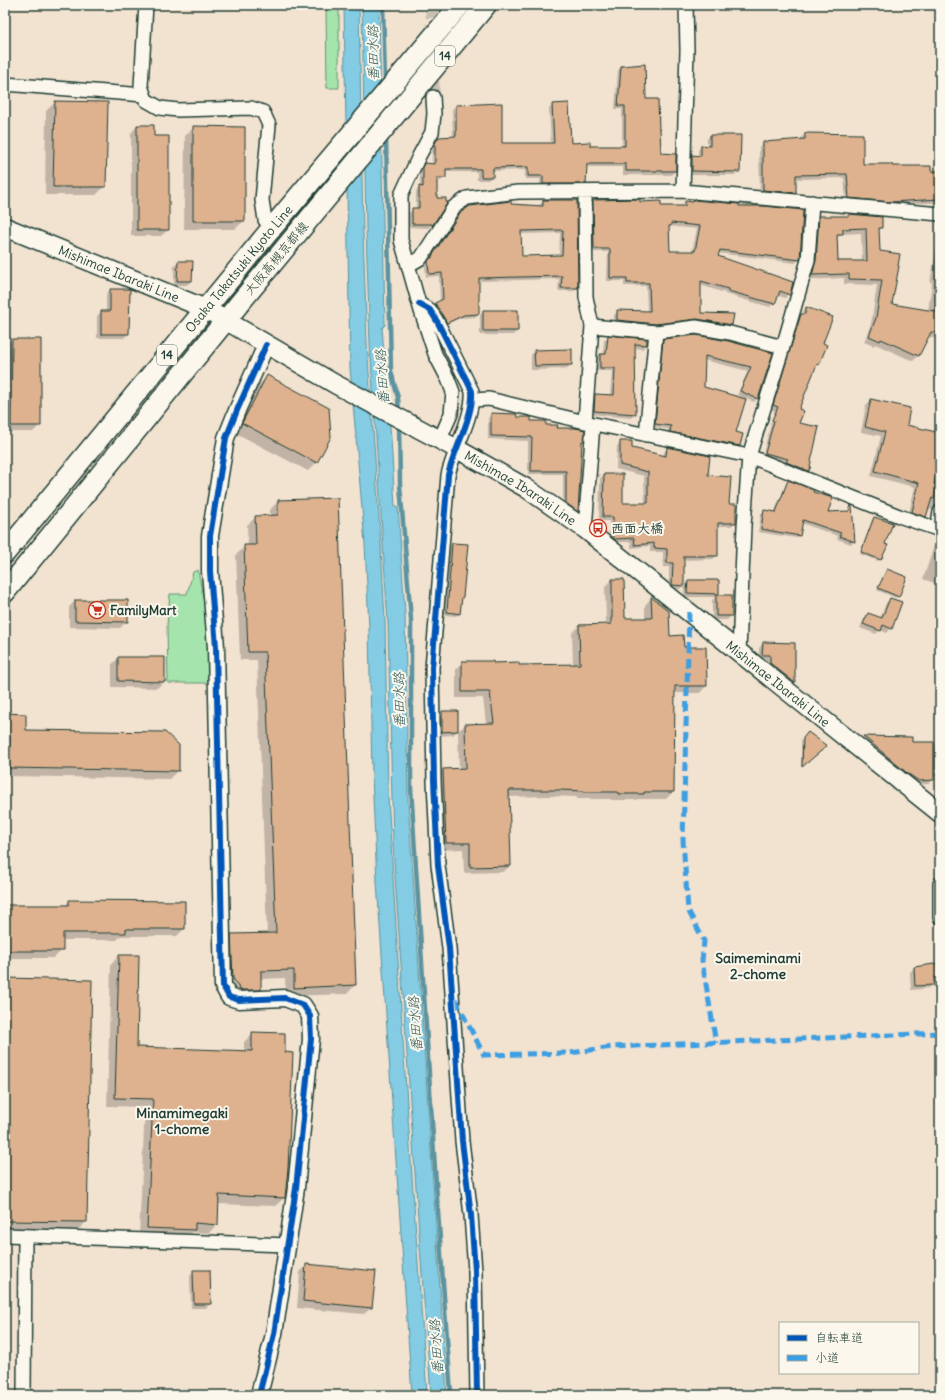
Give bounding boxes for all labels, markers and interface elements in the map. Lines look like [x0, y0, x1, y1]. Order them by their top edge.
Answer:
water label: 番田水路 [363, 24, 382, 81]
road number: 14 [435, 46, 455, 66]
street label: Osaka Takatsuki Kyoto Line [181, 202, 297, 336]
street label: 大阪高槻京都線 [241, 217, 313, 299]
street label: Mishimae Ibaraki Line [56, 242, 182, 306]
road number: 14 [157, 345, 177, 365]
water label: 番田水路 [371, 347, 393, 406]
street label: Mishimae Ibaraki Line [461, 447, 580, 529]
bus stop icon: 西面大橋 [588, 518, 608, 538]
place label: 西面大橋 [611, 520, 663, 537]
supermarket icon: FamilyMart [87, 600, 107, 620]
place label: FamilyMart [110, 602, 177, 619]
street label: Mishimae Ibaraki Line [722, 637, 833, 731]
water label: 番田水路 [389, 671, 408, 728]
district label: Saimeminami 2-chome [715, 949, 801, 983]
water label: 番田水路 [404, 994, 426, 1053]
district label: Minamimegaki 1-chome [136, 1104, 228, 1138]
water label: 番田水路 [425, 1317, 447, 1376]
legend [779, 1322, 919, 1374]
text: 自転車道 [815, 1330, 863, 1345]
text: 小道 [815, 1350, 839, 1365]

